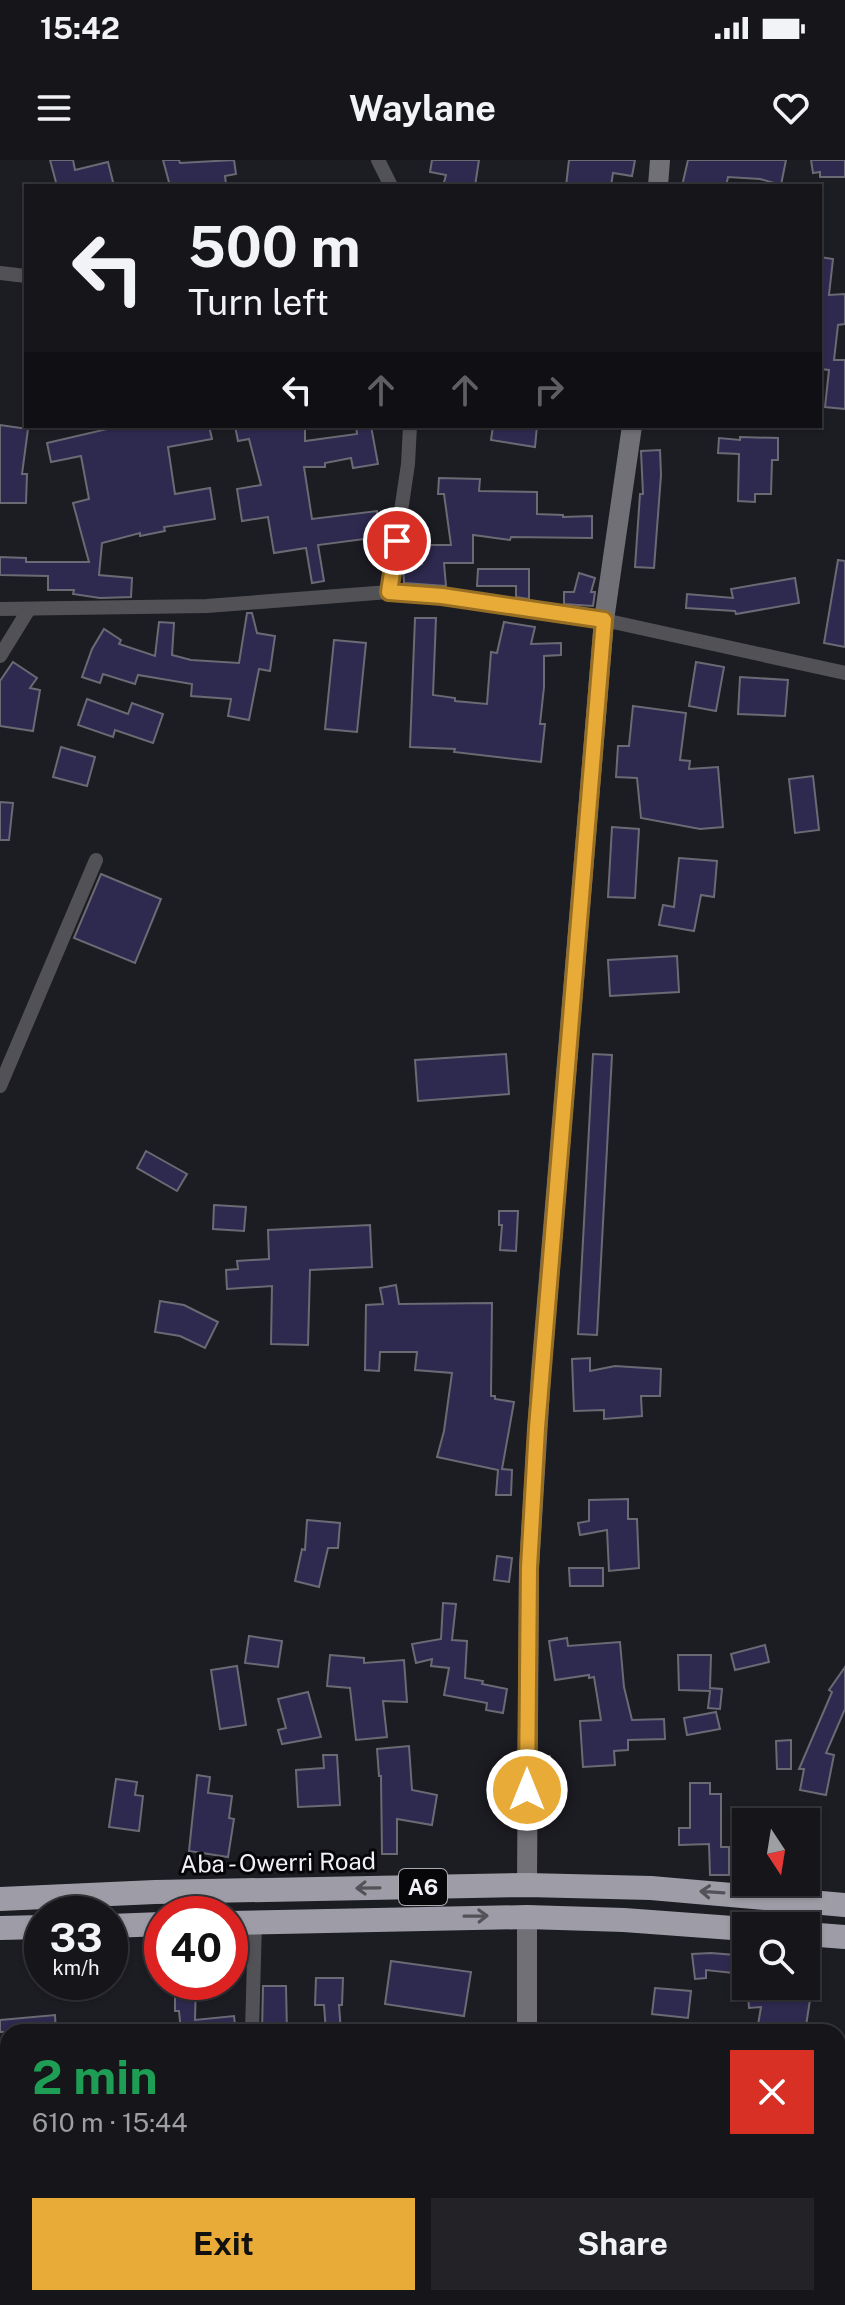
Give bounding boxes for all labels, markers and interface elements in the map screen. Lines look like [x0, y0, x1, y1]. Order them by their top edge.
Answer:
text: 15:42 [40, 10, 120, 46]
icon: menu [32, 86, 76, 130]
icon: heart [769, 86, 813, 130]
text: Waylane [349, 87, 496, 129]
text: 500 m [188, 214, 361, 280]
icon: left [56, 216, 160, 320]
text: Turn left [188, 281, 329, 323]
icon: left [275, 368, 319, 412]
icon: ahead [359, 368, 403, 412]
icon: ahead [443, 368, 487, 412]
icon: right [527, 368, 571, 412]
pin [363, 507, 431, 575]
icon: arrive [375, 519, 419, 563]
position arrow [485, 1748, 569, 1832]
north arrow [732, 1808, 820, 1896]
map controls [732, 1808, 820, 2000]
street label: Aba - Owerri Road [180, 1846, 376, 1878]
road number: A6 [399, 1869, 447, 1905]
one-way arrow [355, 1880, 382, 1896]
one-way arrow [699, 1884, 726, 1899]
speed limit sign: 40 [144, 1896, 248, 2000]
one-way arrow [462, 1909, 489, 1924]
button: search [732, 1912, 820, 2000]
text: 33 [49, 1914, 103, 1961]
text: km/h [52, 1956, 100, 1980]
text: 2 min [32, 2048, 158, 2105]
button: close [730, 2050, 814, 2134]
text: 610 m · 15:44 [32, 2107, 188, 2138]
button: Exit [32, 2198, 415, 2290]
button: Share [431, 2198, 814, 2290]

